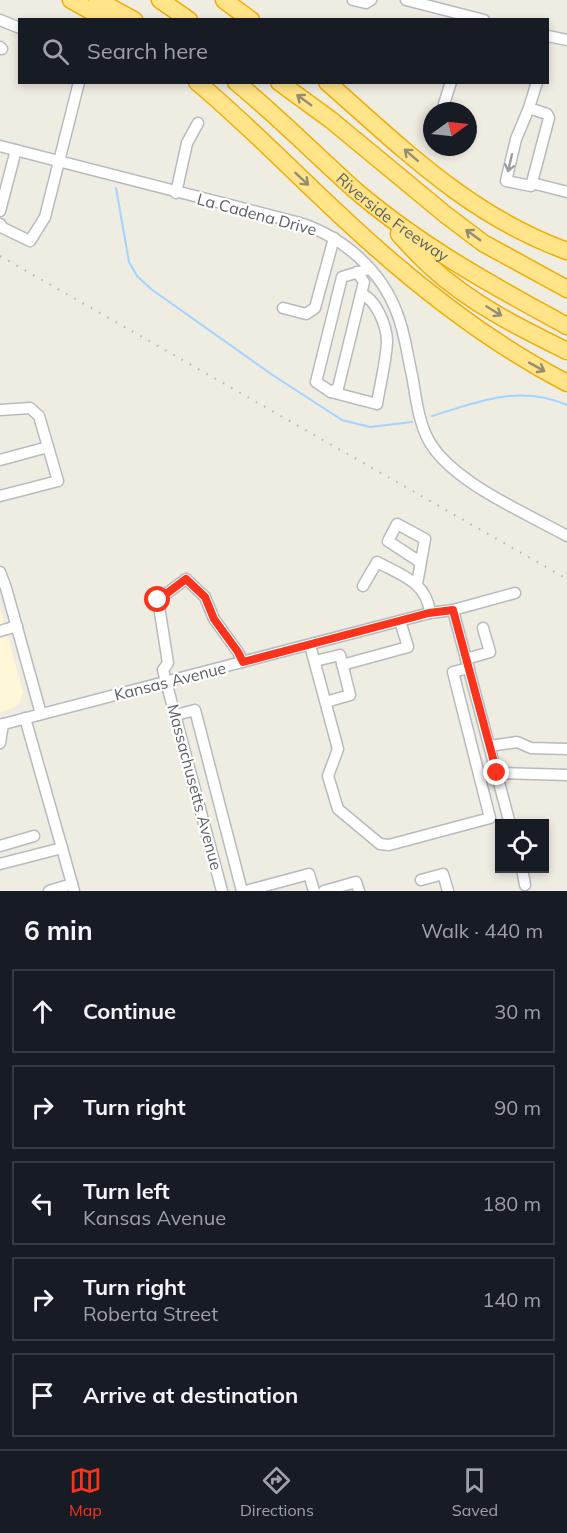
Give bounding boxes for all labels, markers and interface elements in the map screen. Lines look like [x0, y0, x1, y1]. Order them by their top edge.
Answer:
search box [18, 18, 549, 84]
icon: search [39, 35, 72, 68]
text: Search here [87, 37, 208, 65]
one-way arrow [296, 94, 312, 106]
north arrow [423, 102, 477, 156]
one-way arrow [404, 148, 419, 162]
one-way arrow [504, 154, 516, 173]
street label: Riverside Freeway [332, 168, 453, 266]
one-way arrow [294, 172, 309, 186]
street label: La Cadena Drive [195, 188, 319, 240]
one-way arrow [465, 229, 481, 241]
one-way arrow [485, 306, 502, 318]
one-way arrow [527, 362, 545, 373]
route start [144, 586, 170, 612]
street label: Kansas Avenue [112, 657, 228, 705]
street label: Massachusetts Avenue [163, 702, 227, 872]
route end [483, 759, 509, 785]
map controls [495, 819, 549, 873]
button: locate [495, 819, 549, 873]
text: 6 min [24, 914, 93, 947]
text: Walk · 440 m [421, 918, 543, 943]
icon: ahead [26, 995, 59, 1028]
text: Continue [83, 997, 176, 1025]
text: 30 m [494, 999, 541, 1024]
icon: right [26, 1091, 59, 1124]
text: Turn right [83, 1093, 186, 1121]
text: 90 m [494, 1095, 541, 1120]
text: Turn left [83, 1177, 170, 1205]
icon: left [26, 1187, 59, 1220]
text: 180 m [482, 1191, 541, 1216]
text: Kansas Avenue [83, 1205, 226, 1230]
text: Turn right [83, 1273, 186, 1301]
icon: right [26, 1283, 59, 1316]
text: 140 m [482, 1287, 541, 1312]
text: Roberta Street [83, 1301, 218, 1326]
icon: arrive [26, 1379, 59, 1412]
text: Arrive at destination [83, 1381, 298, 1409]
tab: Map [69, 1464, 102, 1520]
tab: Directions [240, 1464, 314, 1520]
tab: Saved [452, 1464, 498, 1520]

